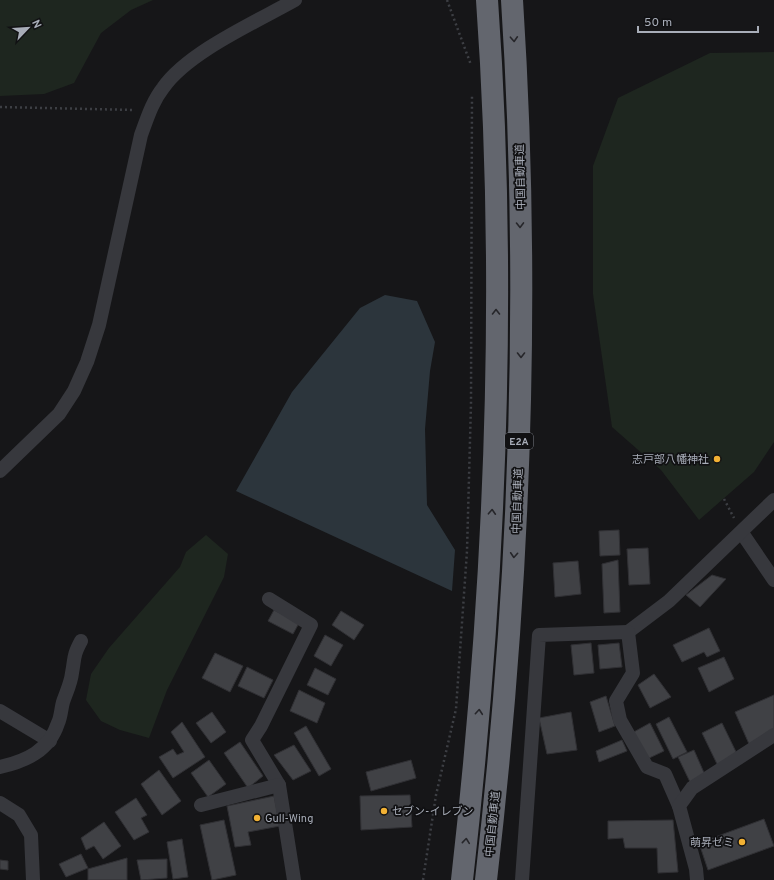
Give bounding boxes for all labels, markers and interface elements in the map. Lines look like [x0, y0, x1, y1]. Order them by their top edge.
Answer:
north arrow [8, 8, 48, 48]
scale bar [638, 8, 758, 34]
text: 50 m [644, 15, 672, 31]
text: N [28, 18, 44, 31]
one-way arrow [510, 36, 519, 42]
street label: 中国自動車道 [513, 144, 529, 210]
one-way arrow [516, 222, 525, 228]
one-way arrow [492, 309, 500, 315]
one-way arrow [517, 352, 525, 358]
road number: E2A [505, 433, 533, 449]
place label: 志戸部八幡神社 [632, 453, 709, 467]
marker: 志戸部八幡神社 [712, 454, 722, 464]
street label: 中国自動車道 [510, 468, 526, 534]
one-way arrow [488, 509, 497, 515]
one-way arrow [510, 552, 519, 558]
one-way arrow [474, 709, 483, 715]
street label: 中国自動車道 [483, 791, 503, 858]
place label: セブン-イレブン [392, 805, 473, 819]
marker: セブン-イレブン [379, 806, 389, 816]
place label: Gull-Wing [265, 812, 313, 826]
marker: Gull-Wing [252, 813, 262, 823]
place label: 萌昇ゼミ [690, 836, 734, 850]
marker: 萌昇ゼミ [737, 837, 747, 847]
one-way arrow [461, 838, 470, 844]

